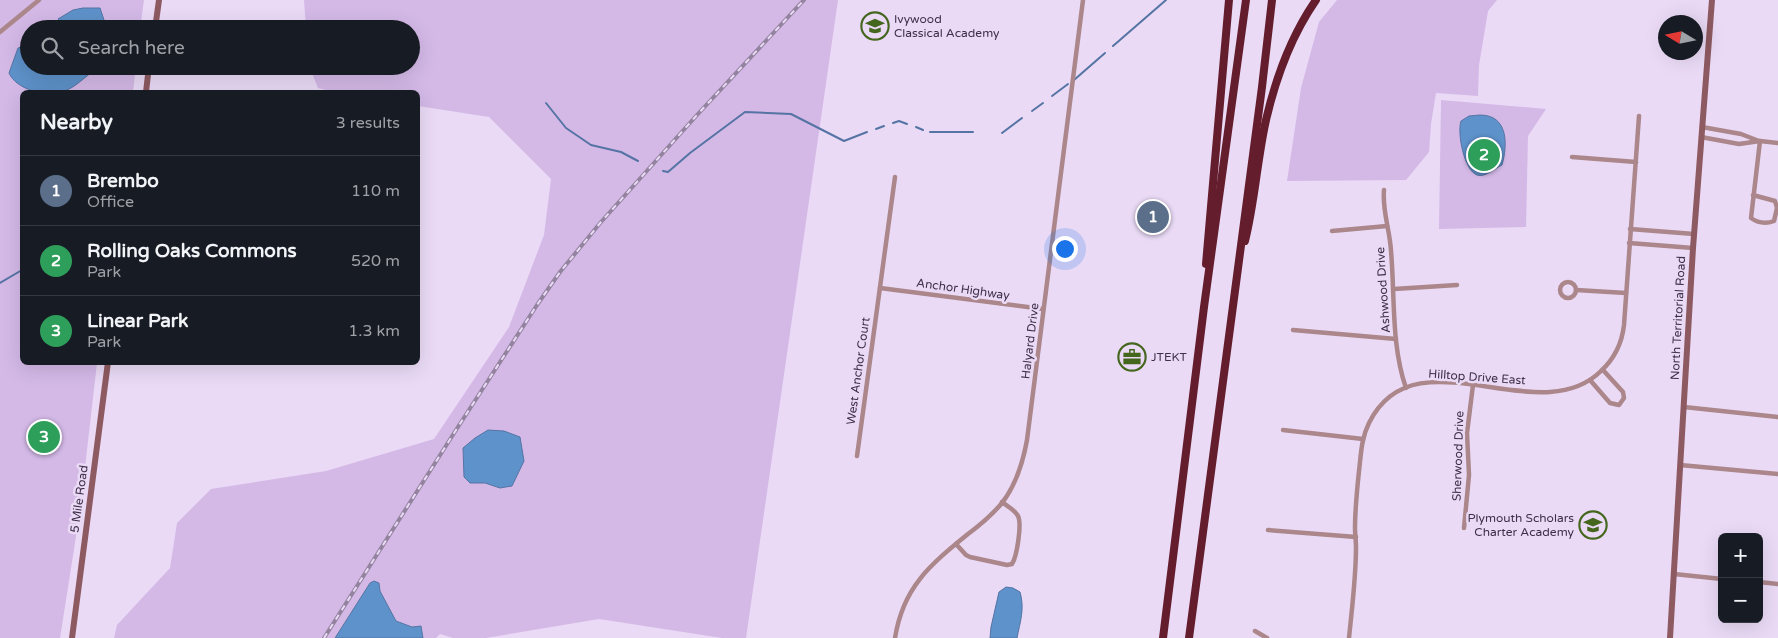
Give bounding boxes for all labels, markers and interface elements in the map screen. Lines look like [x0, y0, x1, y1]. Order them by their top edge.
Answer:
school or university icon: Ivywood Classical Academy [860, 11, 890, 41]
place label: Ivywood Classical Academy [894, 12, 1000, 40]
north arrow [1658, 15, 1703, 60]
search box [20, 20, 420, 75]
icon: search [38, 34, 66, 62]
text: Search here [78, 37, 185, 59]
text: Nearby [40, 110, 113, 135]
text: 3 results [336, 113, 400, 133]
pin: 2 [1468, 136, 1500, 174]
text: Brembo [87, 170, 159, 192]
text: 1 [51, 181, 61, 201]
text: 110 m [351, 181, 400, 201]
text: Office [87, 192, 134, 212]
pin: 1 [1137, 198, 1169, 236]
your location [1052, 236, 1078, 262]
text: Rolling Oaks Commons [87, 240, 297, 262]
street label: Ashwood Drive [1373, 246, 1393, 333]
text: 2 [51, 251, 61, 271]
text: 520 m [351, 251, 400, 271]
street label: North Territorial Road [1668, 256, 1688, 380]
text: Park [87, 262, 121, 282]
street label: Anchor Highway [915, 276, 1011, 303]
street label: Halyard Drive [1018, 302, 1042, 380]
text: Linear Park [87, 310, 188, 332]
street label: West Anchor Court [844, 316, 873, 426]
text: 3 [51, 321, 61, 341]
text: 1.3 km [348, 321, 400, 341]
text: Park [87, 332, 121, 352]
office icon: JTEKT [1117, 342, 1147, 372]
place label: JTEKT [1151, 350, 1188, 364]
street label: Hilltop Drive East [1428, 367, 1527, 387]
street label: Sherwood Drive [1449, 410, 1467, 501]
pin: 3 [28, 418, 60, 456]
street label: 5 Mile Road [67, 464, 91, 534]
school or university icon: Plymouth Scholars Charter Academy [1578, 510, 1608, 540]
place label: Plymouth Scholars Charter Academy [1467, 511, 1575, 539]
map controls [1718, 533, 1763, 623]
button: + [1718, 533, 1763, 578]
button: − [1718, 578, 1763, 623]

